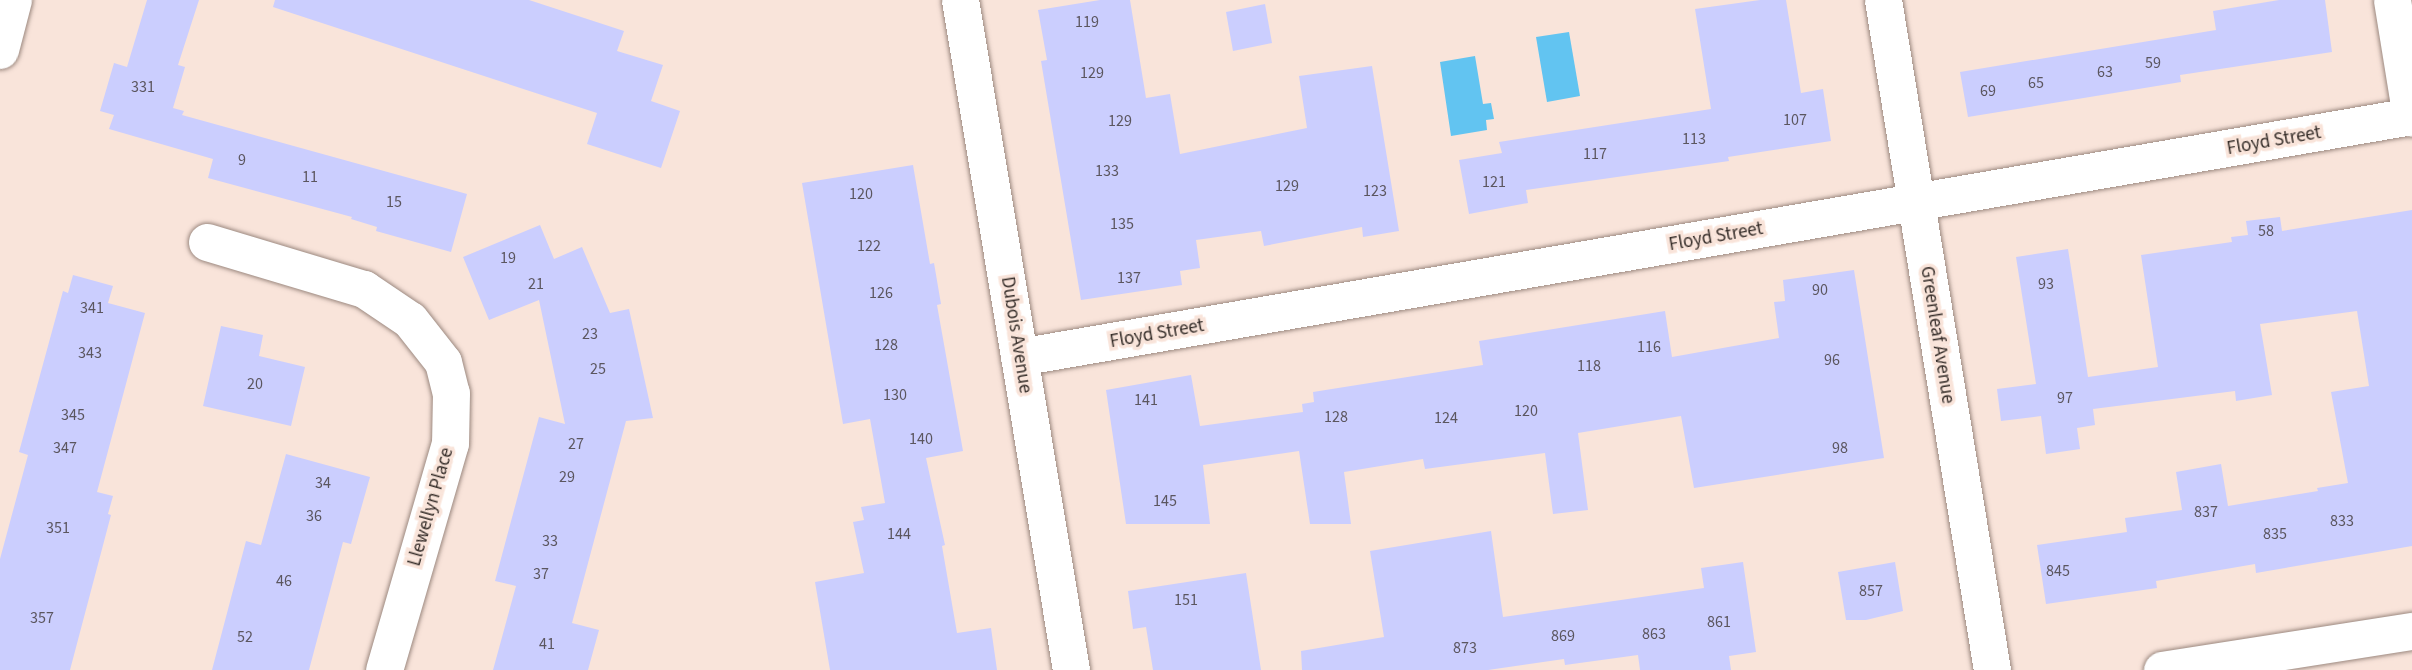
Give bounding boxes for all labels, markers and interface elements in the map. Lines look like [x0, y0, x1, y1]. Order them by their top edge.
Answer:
house number: 119 [1075, 12, 1099, 32]
house number: 59 [2145, 53, 2161, 73]
house number: 63 [2097, 62, 2113, 82]
house number: 129 [1080, 63, 1104, 83]
house number: 65 [2028, 73, 2044, 93]
house number: 331 [131, 77, 155, 97]
house number: 69 [1980, 81, 1996, 101]
house number: 107 [1783, 110, 1807, 130]
house number: 129 [1108, 111, 1132, 131]
street label: Floyd Street [2225, 122, 2323, 160]
house number: 113 [1682, 129, 1706, 149]
house number: 117 [1583, 144, 1607, 164]
house number: 9 [238, 150, 246, 170]
house number: 133 [1095, 161, 1119, 181]
house number: 11 [302, 167, 318, 187]
house number: 121 [1482, 172, 1506, 192]
house number: 129 [1275, 176, 1299, 196]
house number: 123 [1363, 181, 1387, 201]
house number: 120 [849, 184, 873, 204]
house number: 15 [386, 192, 402, 212]
house number: 135 [1110, 214, 1134, 234]
street label: Floyd Street [1667, 218, 1765, 256]
house number: 58 [2258, 221, 2274, 241]
house number: 122 [857, 236, 881, 256]
house number: 19 [500, 248, 516, 268]
street label: Greenleaf Avenue [1915, 265, 1959, 405]
house number: 137 [1117, 268, 1141, 288]
house number: 21 [528, 274, 544, 294]
house number: 93 [2038, 274, 2054, 294]
street label: Dubois Avenue [996, 275, 1036, 395]
house number: 90 [1812, 280, 1828, 300]
house number: 126 [869, 283, 893, 303]
house number: 341 [80, 298, 104, 318]
street label: Floyd Street [1108, 315, 1206, 353]
house number: 23 [582, 324, 598, 344]
house number: 128 [874, 335, 898, 355]
house number: 116 [1637, 337, 1661, 357]
house number: 343 [78, 343, 102, 363]
house number: 96 [1824, 350, 1840, 370]
house number: 118 [1577, 356, 1601, 376]
house number: 25 [590, 359, 606, 379]
house number: 20 [247, 374, 263, 394]
house number: 130 [883, 385, 907, 405]
house number: 97 [2057, 388, 2073, 408]
house number: 141 [1134, 390, 1158, 410]
house number: 120 [1514, 401, 1538, 421]
house number: 345 [61, 405, 85, 425]
house number: 128 [1324, 407, 1348, 427]
house number: 124 [1434, 408, 1458, 428]
house number: 140 [909, 429, 933, 449]
house number: 27 [568, 434, 584, 454]
house number: 347 [53, 438, 77, 458]
house number: 98 [1832, 438, 1848, 458]
street label: Llewellyn Place [403, 445, 459, 569]
house number: 29 [559, 467, 575, 487]
house number: 34 [315, 473, 331, 493]
house number: 145 [1153, 491, 1177, 511]
house number: 837 [2194, 502, 2218, 522]
house number: 36 [306, 506, 322, 526]
house number: 833 [2330, 511, 2354, 531]
house number: 351 [46, 518, 70, 538]
house number: 144 [887, 524, 911, 544]
house number: 835 [2263, 524, 2287, 544]
house number: 33 [542, 531, 558, 551]
house number: 845 [2046, 561, 2070, 581]
house number: 37 [533, 564, 549, 584]
house number: 46 [276, 571, 292, 591]
house number: 857 [1859, 581, 1883, 601]
house number: 151 [1174, 590, 1198, 610]
house number: 357 [30, 608, 54, 628]
house number: 861 [1707, 612, 1731, 632]
house number: 863 [1642, 624, 1666, 644]
house number: 869 [1551, 626, 1575, 646]
house number: 52 [237, 627, 253, 647]
house number: 41 [539, 634, 555, 654]
house number: 873 [1453, 638, 1477, 658]

